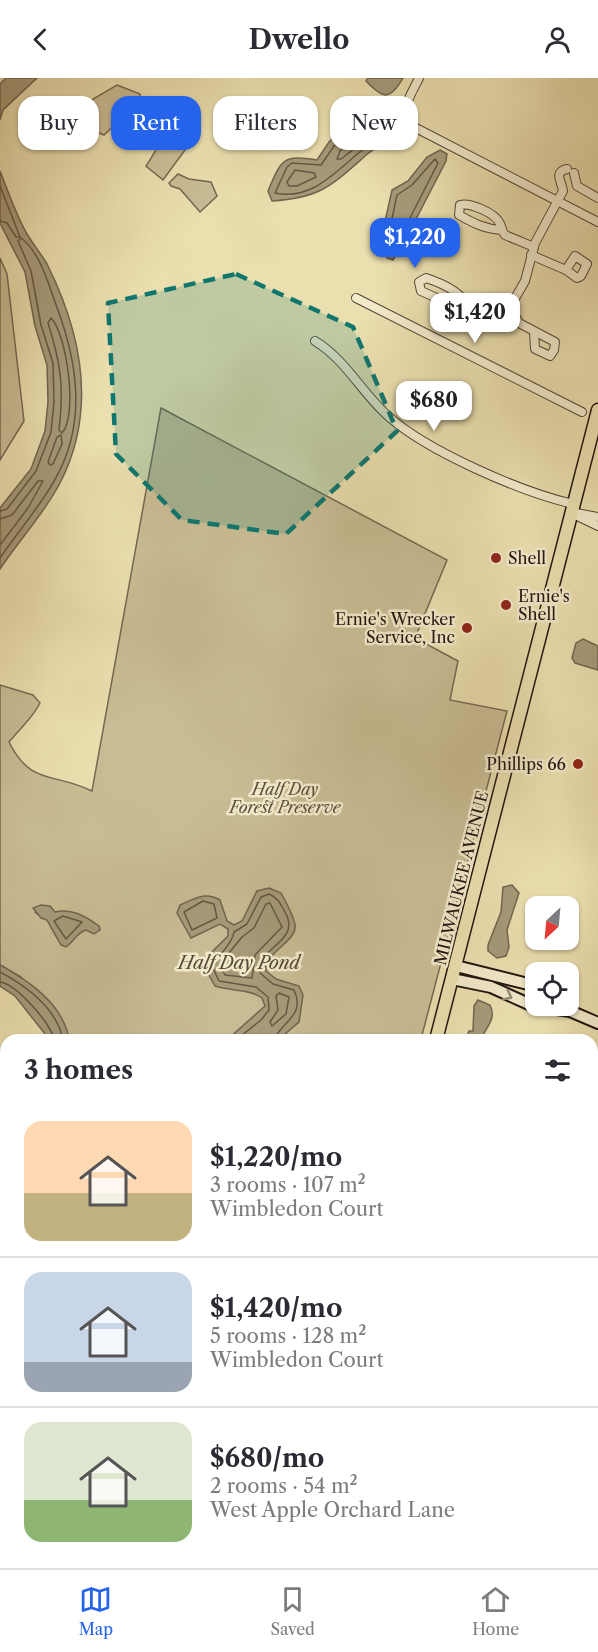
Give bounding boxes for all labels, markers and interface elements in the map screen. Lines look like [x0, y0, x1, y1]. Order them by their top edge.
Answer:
icon: back [24, 23, 57, 56]
text: Dwello [249, 23, 349, 56]
icon: person [541, 23, 574, 56]
chip: Buy [18, 96, 99, 150]
chip: Rent [111, 96, 201, 150]
chip: Filters [213, 96, 318, 150]
chip: New [330, 96, 418, 150]
pin: $1,220 [366, 218, 464, 269]
text: $1,220 [384, 225, 446, 249]
pin: $1,420 [426, 293, 524, 344]
text: $1,420 [444, 300, 506, 324]
pin: $680 [398, 381, 470, 432]
text: $680 [410, 388, 458, 412]
place label: Shell [508, 548, 546, 568]
marker: Shell [489, 551, 503, 565]
place label: Ernie's Shell [518, 586, 570, 624]
marker: Ernie's Shell [499, 598, 513, 612]
place label: Ernie's Wrecker Service, Inc [335, 609, 455, 647]
marker: Ernie's Wrecker Service, Inc [460, 621, 474, 635]
place label: Phillips 66 [486, 754, 566, 774]
marker: Phillips 66 [571, 757, 585, 771]
park label: Half Day Forest Preserve [228, 779, 342, 817]
street label: MILWAUKEE AVENUE [430, 789, 492, 967]
north arrow [525, 896, 579, 950]
map controls [525, 896, 579, 1016]
water label: Half Day Pond [176, 952, 302, 974]
button: locate [525, 962, 579, 1016]
one-way arrow [502, 989, 512, 1000]
text: 3 homes [24, 1054, 133, 1086]
icon: filters [541, 1054, 574, 1087]
text: $1,220/mo [210, 1141, 342, 1173]
icon: home [72, 1145, 144, 1217]
text: 3 rooms · 107 m² [210, 1173, 366, 1197]
text: Wimbledon Court [210, 1197, 384, 1221]
text: $1,420/mo [210, 1292, 342, 1324]
icon: home [72, 1296, 144, 1368]
text: 5 rooms · 128 m² [210, 1324, 366, 1348]
text: Wimbledon Court [210, 1348, 384, 1372]
text: $680/mo [210, 1442, 324, 1474]
icon: home [72, 1446, 144, 1518]
text: 2 rooms · 54 m² [210, 1474, 358, 1498]
text: West Apple Orchard Lane [210, 1498, 455, 1522]
tab: Map [79, 1583, 113, 1639]
tab: Saved [270, 1583, 315, 1639]
tab: Home [472, 1583, 519, 1639]

